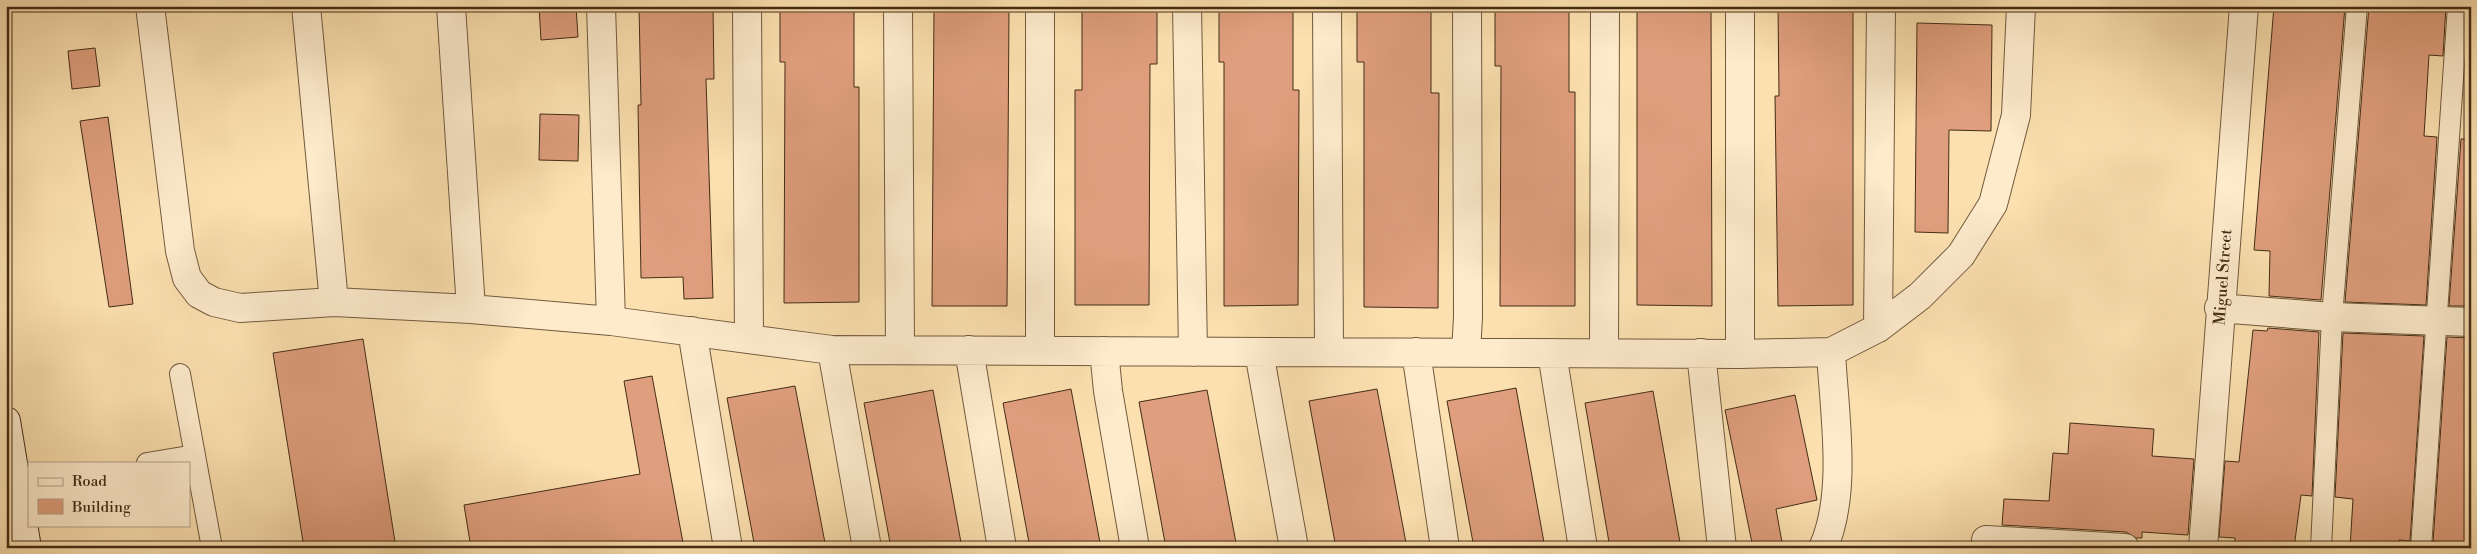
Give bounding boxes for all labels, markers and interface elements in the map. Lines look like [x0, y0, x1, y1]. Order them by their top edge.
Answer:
street label: Miguel Street [2210, 228, 2236, 326]
legend [28, 462, 190, 526]
text: Road [72, 472, 107, 491]
text: Building [71, 498, 131, 517]

